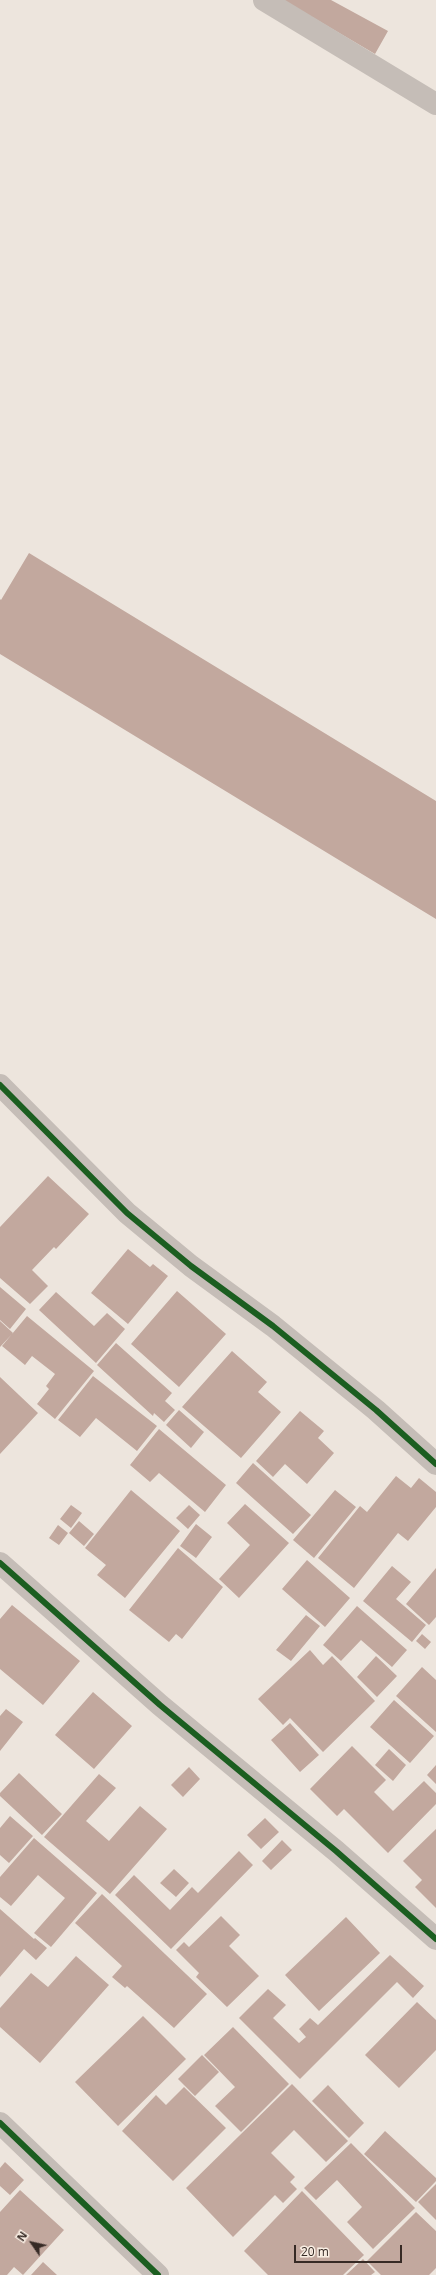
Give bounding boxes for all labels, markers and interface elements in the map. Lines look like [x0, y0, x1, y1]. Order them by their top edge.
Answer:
north arrow [12, 2223, 52, 2263]
text: N [13, 2228, 30, 2244]
scale bar [296, 2237, 404, 2263]
text: 20 m [301, 2243, 329, 2260]

